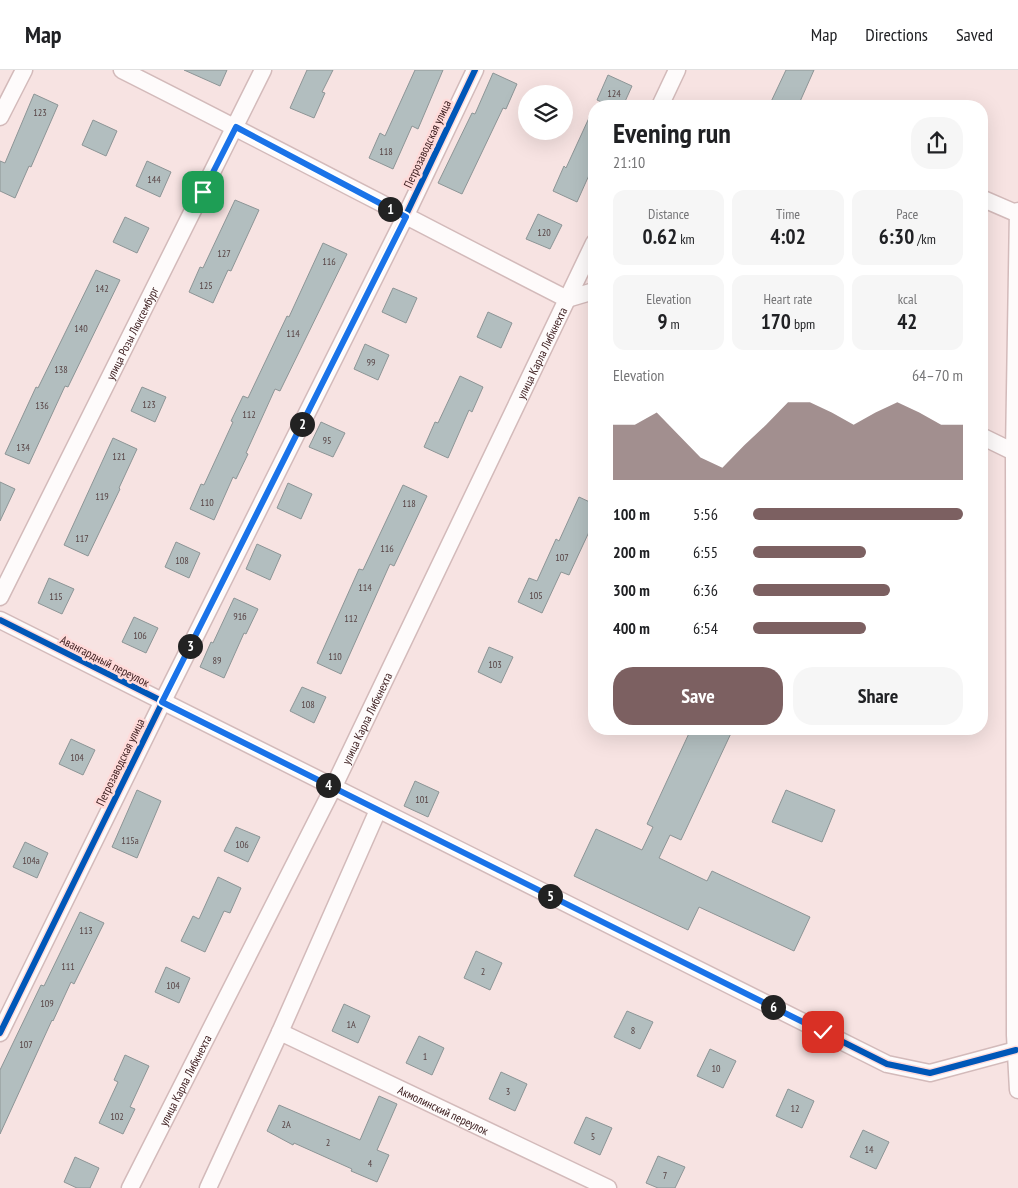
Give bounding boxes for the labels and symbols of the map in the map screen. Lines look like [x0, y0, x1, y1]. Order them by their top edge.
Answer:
house number: 124 [607, 87, 621, 100]
street label: Петрозаводская улица [400, 97, 454, 190]
house number: 123 [33, 106, 47, 119]
house number: 118 [379, 145, 393, 158]
pin [182, 171, 224, 213]
house number: 144 [147, 173, 161, 186]
pin: 1 [378, 196, 402, 222]
house number: 120 [537, 226, 551, 239]
house number: 127 [217, 247, 231, 260]
house number: 116 [322, 255, 336, 268]
house number: 125 [199, 279, 213, 292]
house number: 142 [95, 282, 109, 295]
street label: улица Розы Люксембург [102, 284, 161, 382]
street label: улица Карла Либкнехта [513, 304, 570, 401]
house number: 140 [74, 322, 88, 335]
house number: 114 [286, 327, 300, 340]
house number: 99 [367, 356, 376, 369]
house number: 138 [54, 363, 68, 376]
house number: 123 [142, 398, 156, 411]
house number: 136 [35, 399, 49, 412]
house number: 112 [242, 408, 256, 421]
pin: 2 [290, 412, 314, 436]
house number: 95 [323, 434, 332, 447]
house number: 134 [16, 441, 30, 454]
house number: 121 [112, 450, 126, 463]
house number: 119 [95, 490, 109, 503]
house number: 110 [200, 496, 214, 509]
house number: 118 [402, 497, 416, 510]
house number: 117 [75, 532, 89, 545]
house number: 116 [380, 542, 394, 555]
house number: 107 [555, 551, 569, 564]
house number: 108 [175, 554, 189, 567]
house number: 114 [358, 581, 372, 594]
house number: 105 [529, 589, 543, 602]
house number: 115 [49, 590, 63, 603]
house number: 91б [233, 610, 247, 623]
house number: 112 [344, 612, 358, 625]
house number: 106 [133, 629, 147, 642]
street label: Авангардный переулок [58, 632, 152, 690]
pin: 3 [178, 634, 202, 658]
house number: 110 [328, 650, 342, 663]
house number: 89 [213, 654, 222, 667]
house number: 103 [488, 658, 502, 671]
street label: улица Карла Либкнехта [338, 670, 395, 767]
house number: 108 [301, 698, 315, 711]
street label: Петрозаводская улица [92, 716, 148, 808]
house number: 104 [70, 751, 84, 764]
pin: 4 [316, 772, 340, 798]
house number: 101 [415, 793, 429, 806]
house number: 115а [121, 834, 139, 847]
house number: 106 [235, 838, 249, 851]
house number: 104а [22, 854, 40, 867]
pin: 5 [538, 884, 562, 908]
house number: 113 [79, 924, 93, 937]
house number: 111 [61, 960, 75, 973]
house number: 2 [481, 965, 485, 978]
house number: 104 [166, 979, 180, 992]
pin: 6 [760, 994, 786, 1020]
house number: 109 [40, 997, 54, 1010]
pin [802, 1011, 844, 1053]
house number: 1А [346, 1018, 356, 1031]
house number: 8 [631, 1024, 635, 1037]
street label: улица Карла Либкнехта [155, 1032, 214, 1128]
house number: 107 [19, 1038, 33, 1051]
house number: 1 [423, 1050, 427, 1063]
house number: 10 [712, 1062, 721, 1075]
street label: Акмолинский переулок [396, 1082, 491, 1138]
house number: 3 [506, 1085, 510, 1098]
house number: 12 [791, 1102, 800, 1115]
house number: 102 [110, 1110, 124, 1123]
house number: 2А [281, 1118, 291, 1131]
house number: 5 [591, 1130, 595, 1143]
house number: 2 [326, 1136, 330, 1149]
house number: 14 [865, 1143, 874, 1156]
house number: 4 [368, 1157, 373, 1170]
house number: 7 [663, 1169, 667, 1182]

